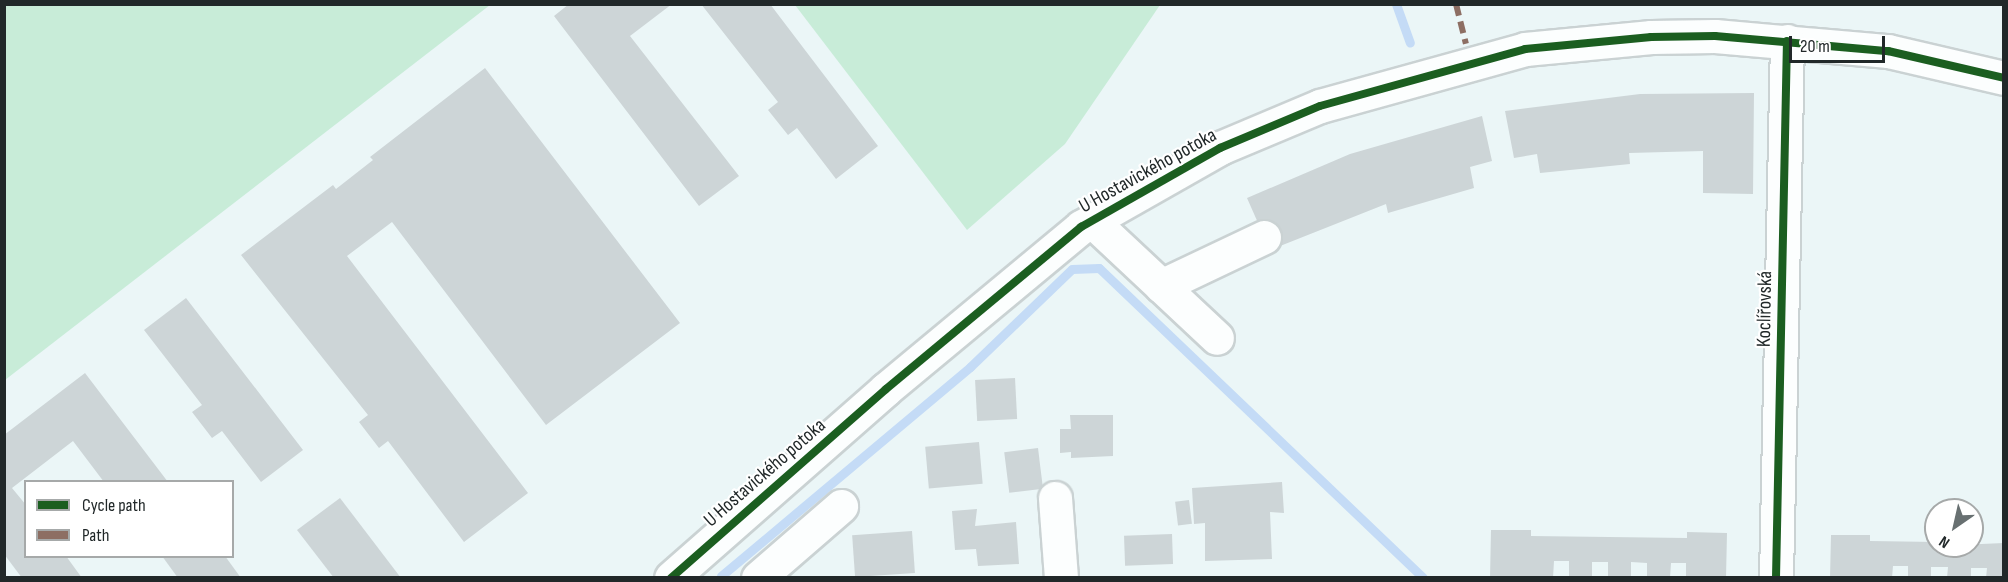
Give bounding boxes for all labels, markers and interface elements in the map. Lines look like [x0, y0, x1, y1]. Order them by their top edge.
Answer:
scale bar [1792, 24, 1888, 62]
text: 20 m [1800, 36, 1830, 57]
street label: U Hostavického potoka [1075, 123, 1221, 219]
street label: Koclířovská [1752, 271, 1778, 347]
street label: U Hostavického potoka [699, 414, 831, 532]
legend [24, 480, 234, 558]
text: Cycle path [82, 495, 146, 516]
north arrow [1924, 498, 1984, 558]
text: Path [82, 525, 110, 546]
text: N [1936, 531, 1954, 552]

